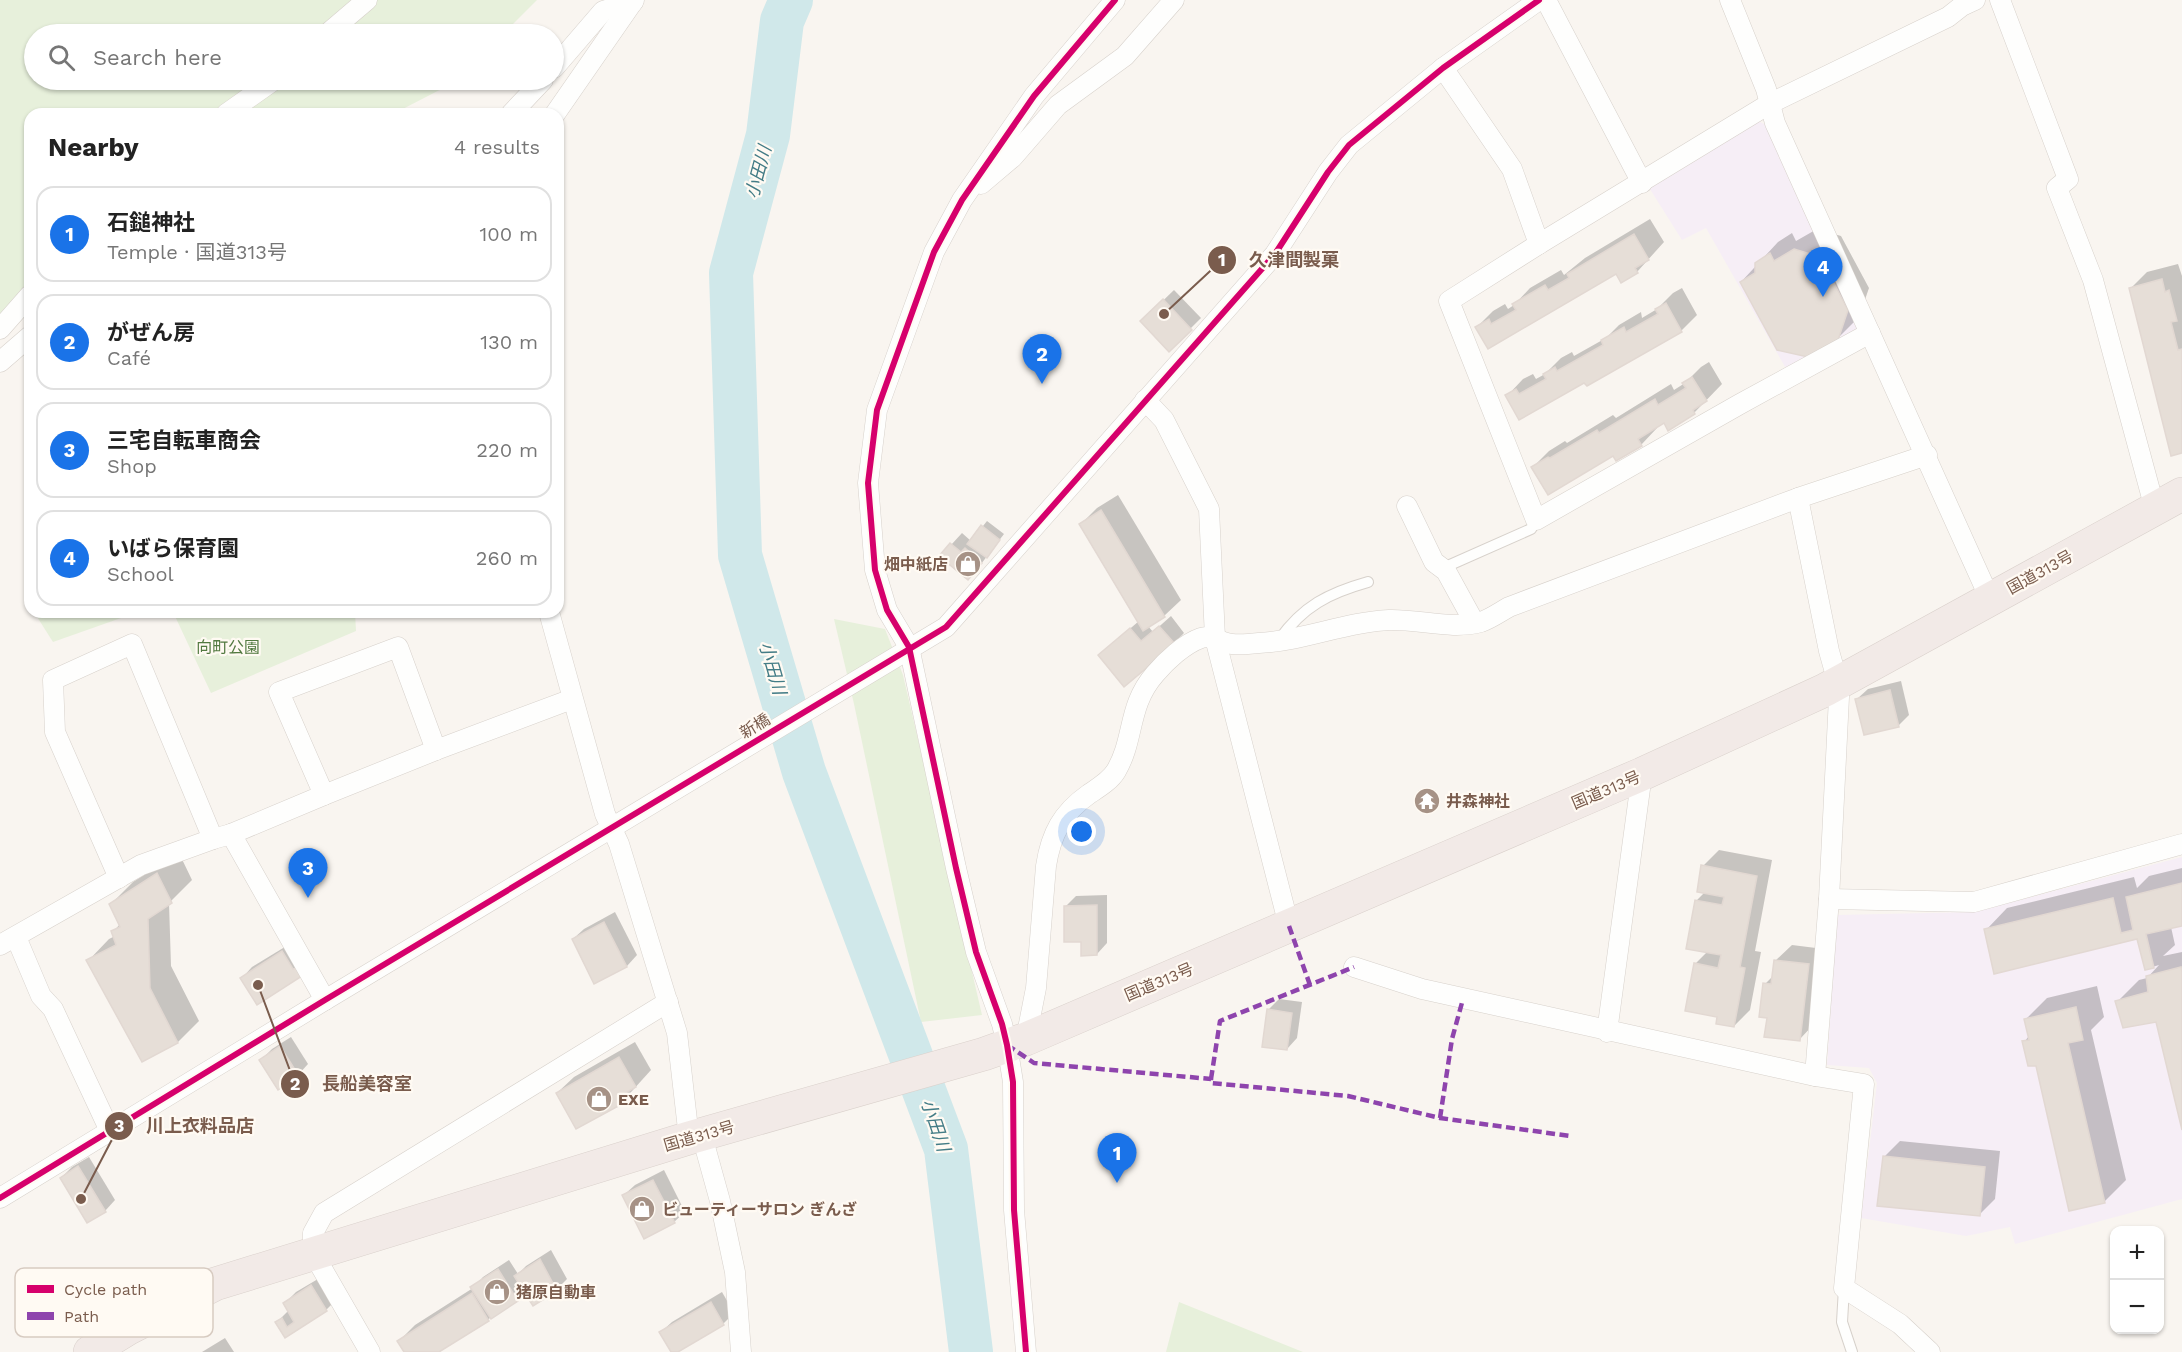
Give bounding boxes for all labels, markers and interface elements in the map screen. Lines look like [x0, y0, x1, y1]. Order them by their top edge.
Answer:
search box [24, 24, 564, 90]
icon: search [45, 41, 78, 74]
text: Search here [93, 45, 222, 70]
text: Nearby [48, 132, 139, 162]
text: 4 results [454, 135, 540, 159]
water label: 小田川 [741, 141, 776, 201]
text: 石鎚神社 [107, 210, 195, 235]
text: 1 [65, 222, 74, 246]
text: 100 m [479, 222, 538, 246]
text: Temple · 国道313号 [107, 240, 287, 264]
callout: 久津間製菓 [1207, 242, 1351, 278]
pin: 4 [1804, 248, 1842, 297]
text: 1 [1218, 249, 1226, 270]
text: 久津間製菓 [1249, 249, 1339, 270]
text: がぜん房 [107, 320, 195, 345]
text: 2 [64, 330, 75, 354]
text: 130 m [480, 330, 538, 354]
pin: 2 [1022, 334, 1062, 384]
text: Café [107, 346, 151, 370]
text: 三宅自転車商会 [107, 428, 261, 453]
text: 3 [64, 438, 75, 462]
text: 220 m [476, 438, 538, 462]
text: Shop [107, 454, 157, 478]
text: いばら保育園 [107, 536, 239, 561]
text: 4 [63, 546, 76, 570]
text: 260 m [476, 546, 538, 570]
street label: 国道313号 [2004, 546, 2076, 598]
shop icon: 畑中紙店 [953, 549, 983, 579]
place label: 畑中紙店 [884, 555, 948, 574]
text: School [107, 562, 174, 586]
park label: 向町公園 [196, 638, 260, 657]
water label: 小田川 [755, 639, 791, 699]
street label: 新橋 [736, 710, 774, 742]
street label: 国道313号 [1569, 767, 1643, 813]
temple icon: 井森神社 [1412, 786, 1442, 816]
place label: 井森神社 [1446, 792, 1510, 811]
your location [1067, 817, 1096, 846]
pin: 3 [288, 848, 328, 898]
street label: 国道313号 [1122, 959, 1196, 1005]
callout: 長船美容室 [280, 1066, 424, 1102]
text: 2 [290, 1073, 300, 1094]
text: 長船美容室 [322, 1073, 412, 1094]
shop icon: EXE [584, 1084, 614, 1114]
place label: EXE [618, 1090, 649, 1109]
water label: 小田川 [917, 1096, 955, 1156]
callout: 川上衣料品店 [104, 1108, 266, 1144]
text: 3 [114, 1115, 124, 1136]
text: 川上衣料品店 [146, 1115, 254, 1136]
street label: 国道313号 [661, 1117, 737, 1155]
pin: 1 [1098, 1134, 1136, 1183]
shop icon: ビューティーサロン ぎんざ [627, 1194, 657, 1224]
place label: ビューティーサロン ぎんざ [662, 1200, 857, 1219]
map controls [2110, 1226, 2164, 1334]
button: + [2110, 1226, 2164, 1280]
legend [15, 1268, 213, 1337]
shop icon: 猪原自動車 [482, 1277, 512, 1307]
text: Cycle path [64, 1280, 147, 1299]
button: − [2110, 1280, 2164, 1334]
place label: 猪原自動車 [516, 1283, 596, 1302]
text: Path [64, 1307, 99, 1326]

